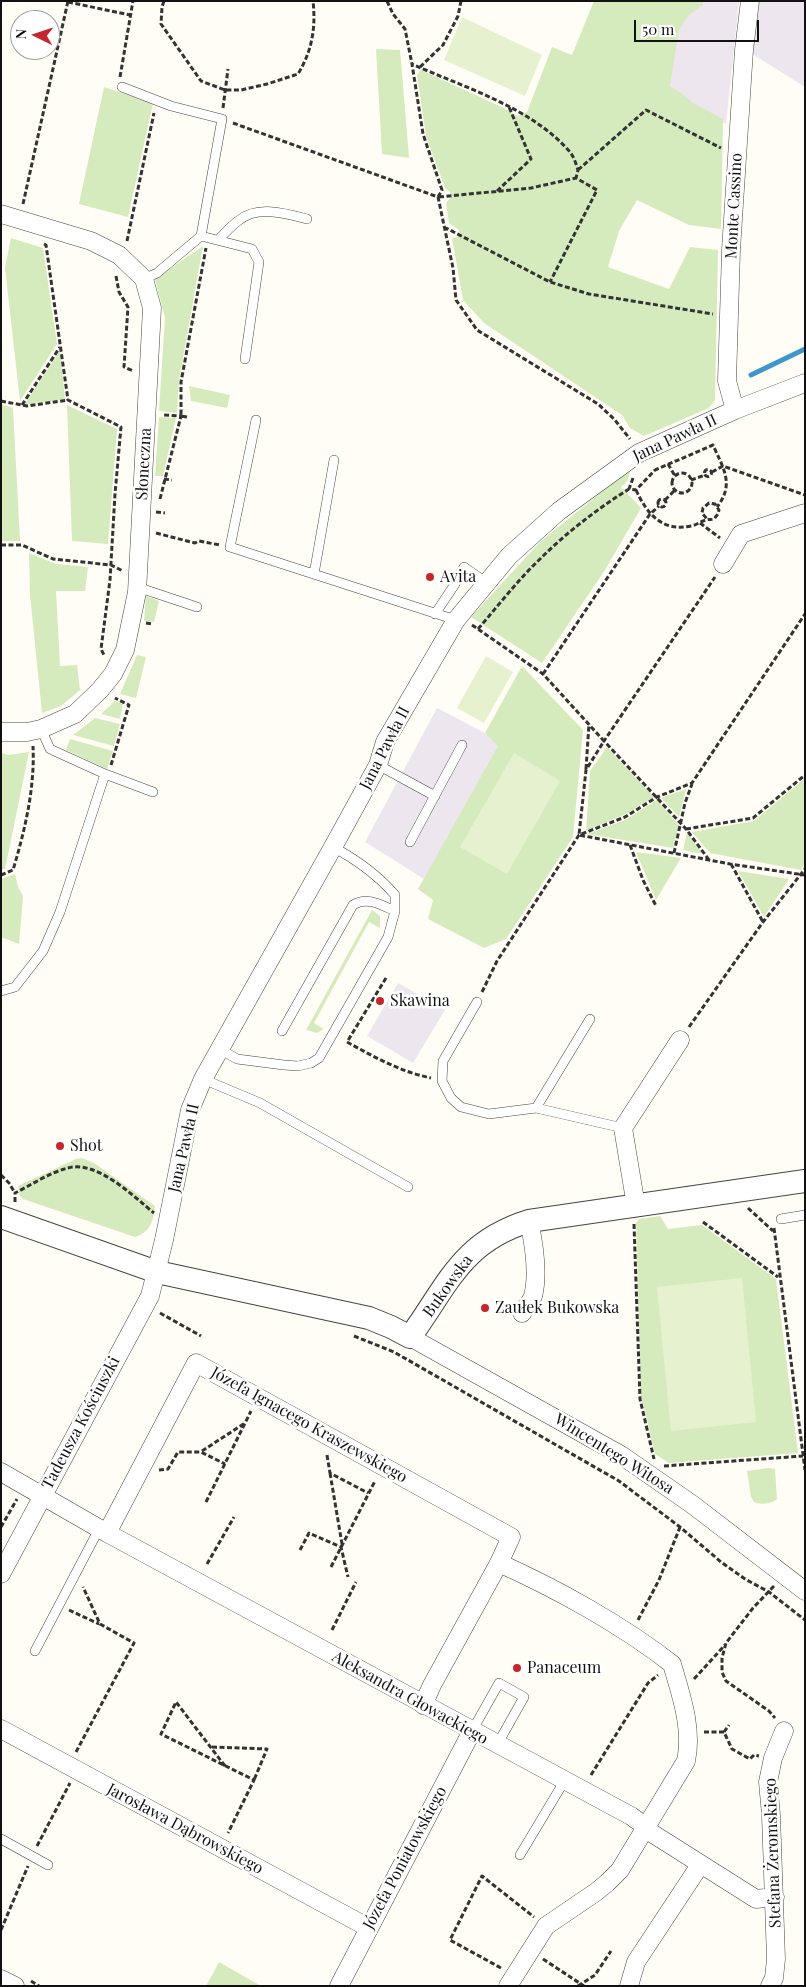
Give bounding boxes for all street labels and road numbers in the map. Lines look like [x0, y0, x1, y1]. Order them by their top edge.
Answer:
street label: Monte Cassino [722, 153, 746, 259]
street label: Jana Pawła II [630, 410, 720, 466]
street label: Słoneczna [133, 427, 155, 501]
street label: Jana Pawła II [356, 703, 414, 793]
street label: Jana Pawła II [164, 1102, 204, 1194]
street label: Bukowska [419, 1251, 477, 1321]
street label: Tadeusza Kościuszki [38, 1353, 124, 1493]
street label: Józefa Ignacego Kraszewskiego [208, 1363, 410, 1487]
street label: Wincentego Witosa [551, 1410, 677, 1498]
street label: Aleksandra Głowackiego [329, 1647, 491, 1749]
street label: Stefana Żeromskiego [761, 1778, 785, 1928]
street label: Jarosława Dąbrowskiego [104, 1780, 266, 1878]
street label: Józefa Poniatowskiego [359, 1783, 451, 1933]

